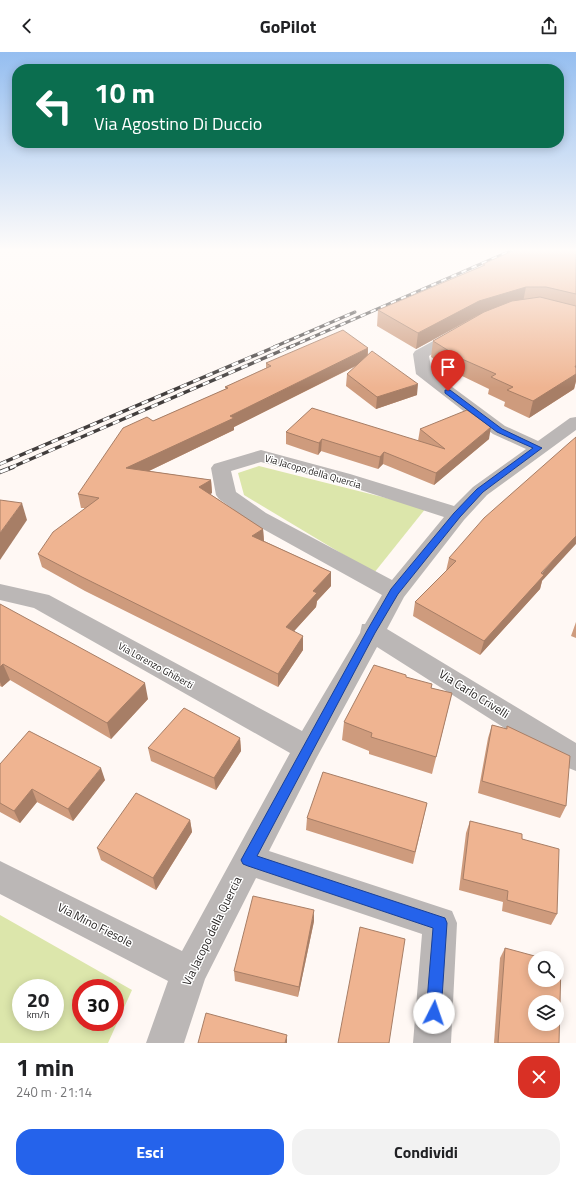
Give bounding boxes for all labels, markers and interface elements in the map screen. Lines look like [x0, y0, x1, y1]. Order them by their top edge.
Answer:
text: GoPilot [260, 13, 316, 40]
icon: back [16, 15, 38, 37]
icon: share [538, 15, 560, 37]
text: 10 m [94, 71, 155, 114]
icon: left [28, 80, 80, 132]
text: Via Agostino Di Duccio [94, 110, 262, 137]
pin [431, 350, 465, 391]
icon: arrive [437, 356, 459, 378]
street label: Via Jacopo della Quercia [263, 451, 363, 492]
street label: Via Lorenzo Ghiberti [115, 638, 196, 692]
street label: Via Carlo Crivelli [435, 664, 513, 723]
street label: Via Jacopo della Quercia [177, 873, 246, 989]
street label: Via Mino Fiesole [54, 897, 136, 952]
map controls [528, 951, 564, 1031]
button: search [528, 951, 564, 987]
speed limit sign: 30 [72, 979, 124, 1031]
text: 20 [27, 984, 49, 1015]
position arrow [413, 992, 455, 1034]
button: layers [528, 995, 564, 1031]
text: km/h [27, 1007, 49, 1022]
text: 1 min [16, 1049, 74, 1085]
button: close [518, 1056, 560, 1098]
text: 240 m · 21:14 [16, 1082, 92, 1102]
button: Esci [16, 1129, 284, 1175]
button: Condividi [292, 1129, 560, 1175]

